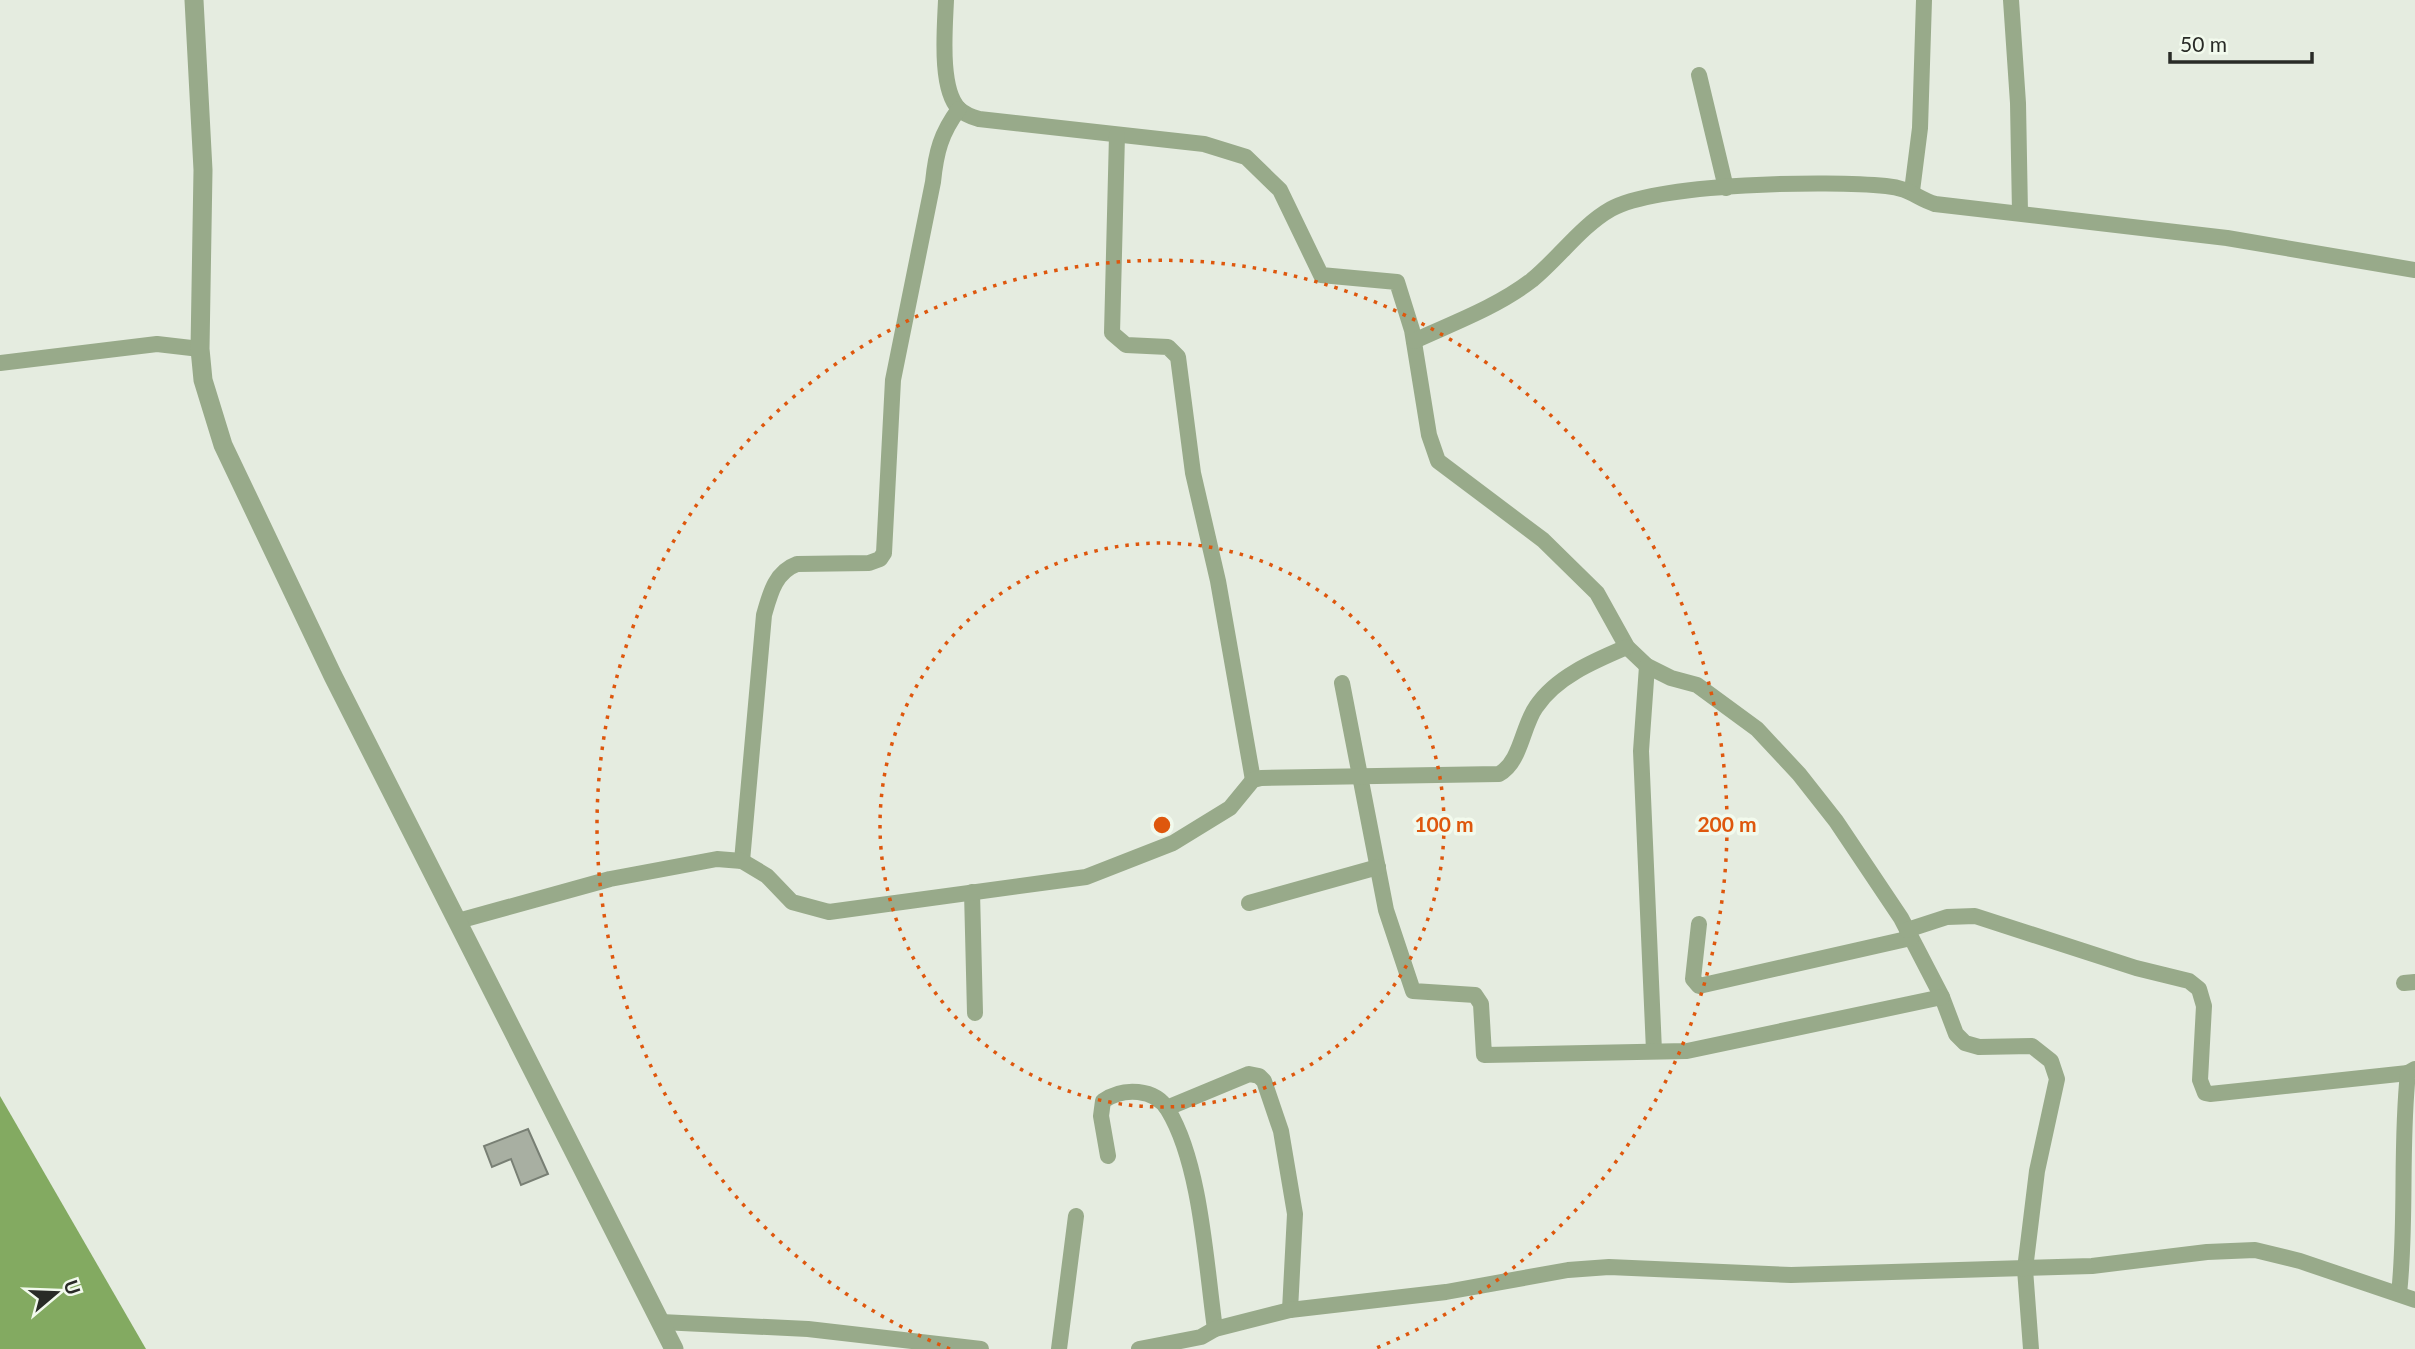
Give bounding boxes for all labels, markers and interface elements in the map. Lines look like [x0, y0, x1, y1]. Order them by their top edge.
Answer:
scale bar [2170, 21, 2312, 65]
text: 50 m [2180, 31, 2227, 56]
text: 100 m [1414, 811, 1474, 836]
text: 200 m [1697, 811, 1757, 836]
centre of rings [1150, 813, 1174, 837]
north arrow [21, 1258, 91, 1328]
text: U [59, 1277, 86, 1298]

